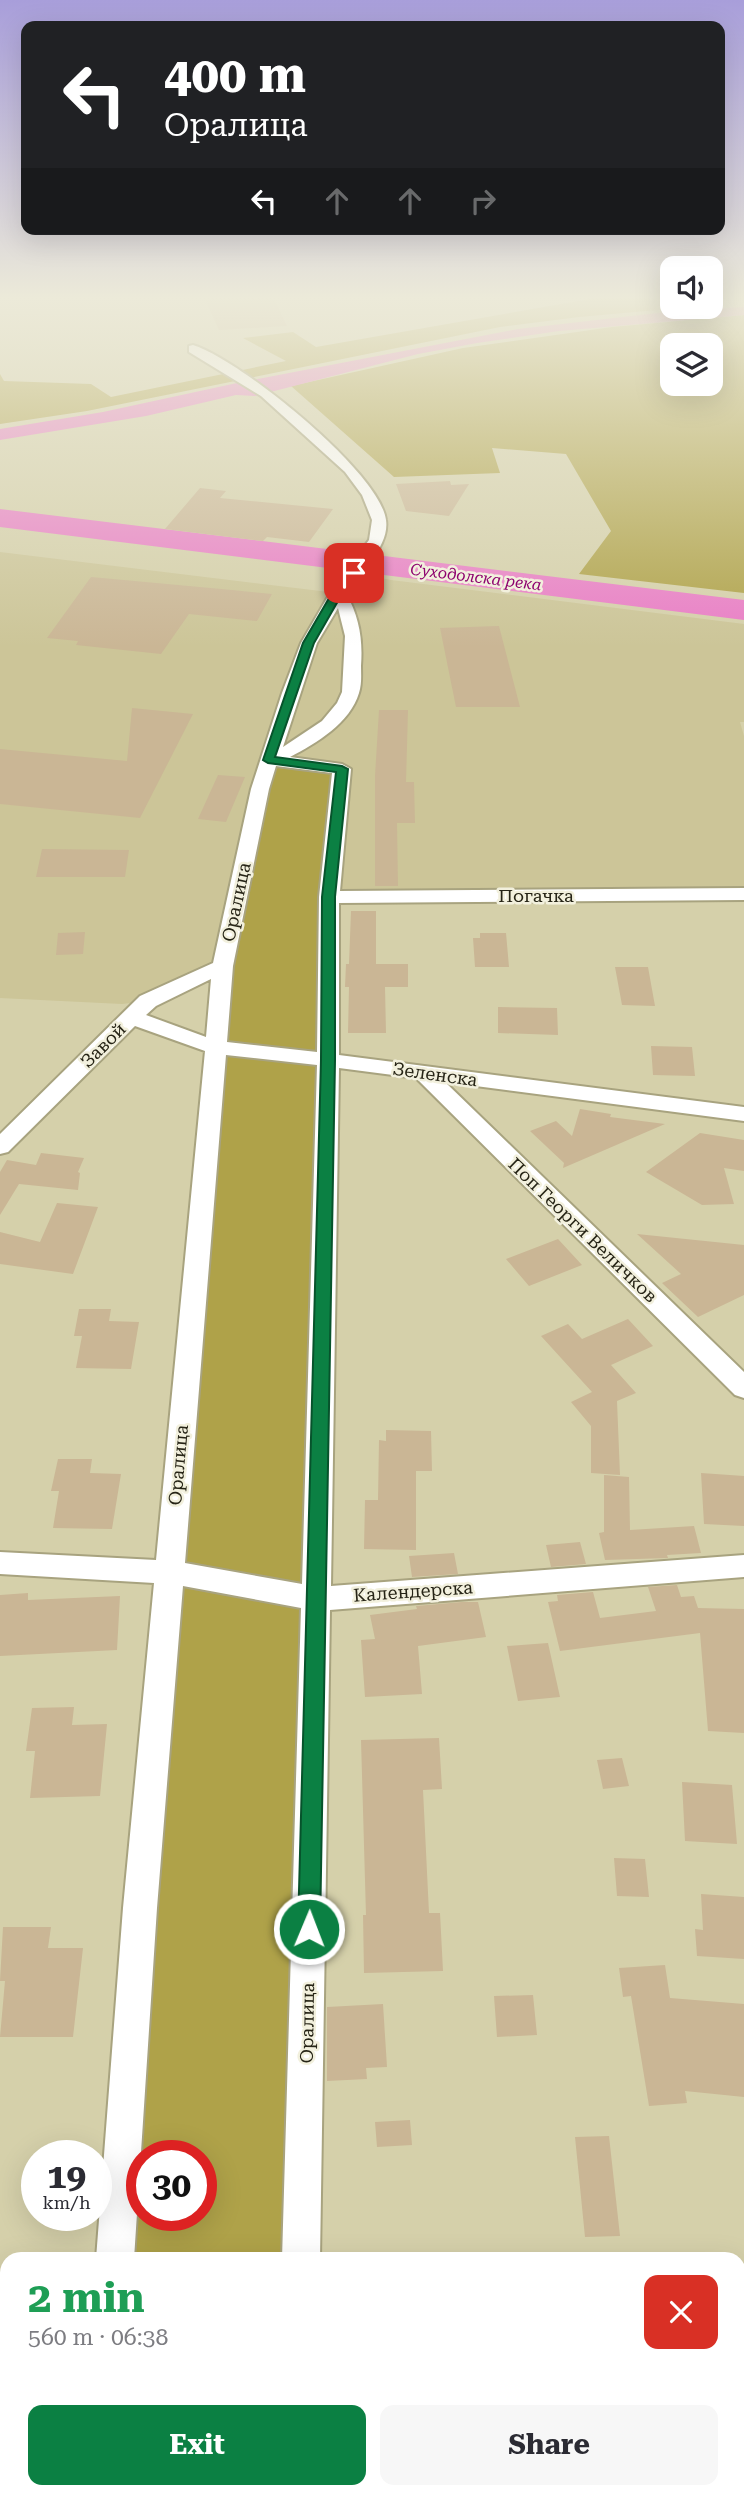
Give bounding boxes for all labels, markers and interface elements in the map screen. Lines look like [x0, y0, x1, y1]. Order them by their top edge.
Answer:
text: 400 m [164, 47, 306, 104]
icon: left [49, 49, 140, 140]
text: Оралица [164, 106, 308, 144]
icon: left [245, 182, 283, 220]
icon: ahead [318, 182, 356, 220]
icon: ahead [391, 182, 429, 220]
icon: right [464, 182, 502, 220]
map controls [660, 256, 723, 396]
button: sound [660, 256, 723, 319]
button: layers [660, 333, 723, 396]
pin [324, 543, 384, 603]
icon: arrive [335, 554, 373, 592]
water label: Суходолска река [409, 560, 543, 595]
street label: Оралица [217, 860, 255, 944]
street label: Погачка [498, 885, 574, 906]
street label: Завой [76, 1018, 130, 1072]
street label: Зеленска [391, 1058, 479, 1090]
street label: Поп Георги Величков [504, 1153, 662, 1307]
street label: Оралица [164, 1424, 192, 1506]
street label: Календерска [353, 1576, 474, 1606]
position arrow [272, 1892, 346, 1966]
street label: Оралица [296, 1982, 318, 2064]
speed limit sign: 30 [126, 2140, 217, 2231]
text: 19 [47, 2156, 86, 2197]
text: km/h [42, 2192, 91, 2213]
text: 2 min [28, 2273, 145, 2322]
button: close [644, 2275, 718, 2349]
text: 560 m · 06:38 [28, 2324, 168, 2351]
button: Exit [28, 2405, 366, 2485]
button: Share [380, 2405, 718, 2485]

